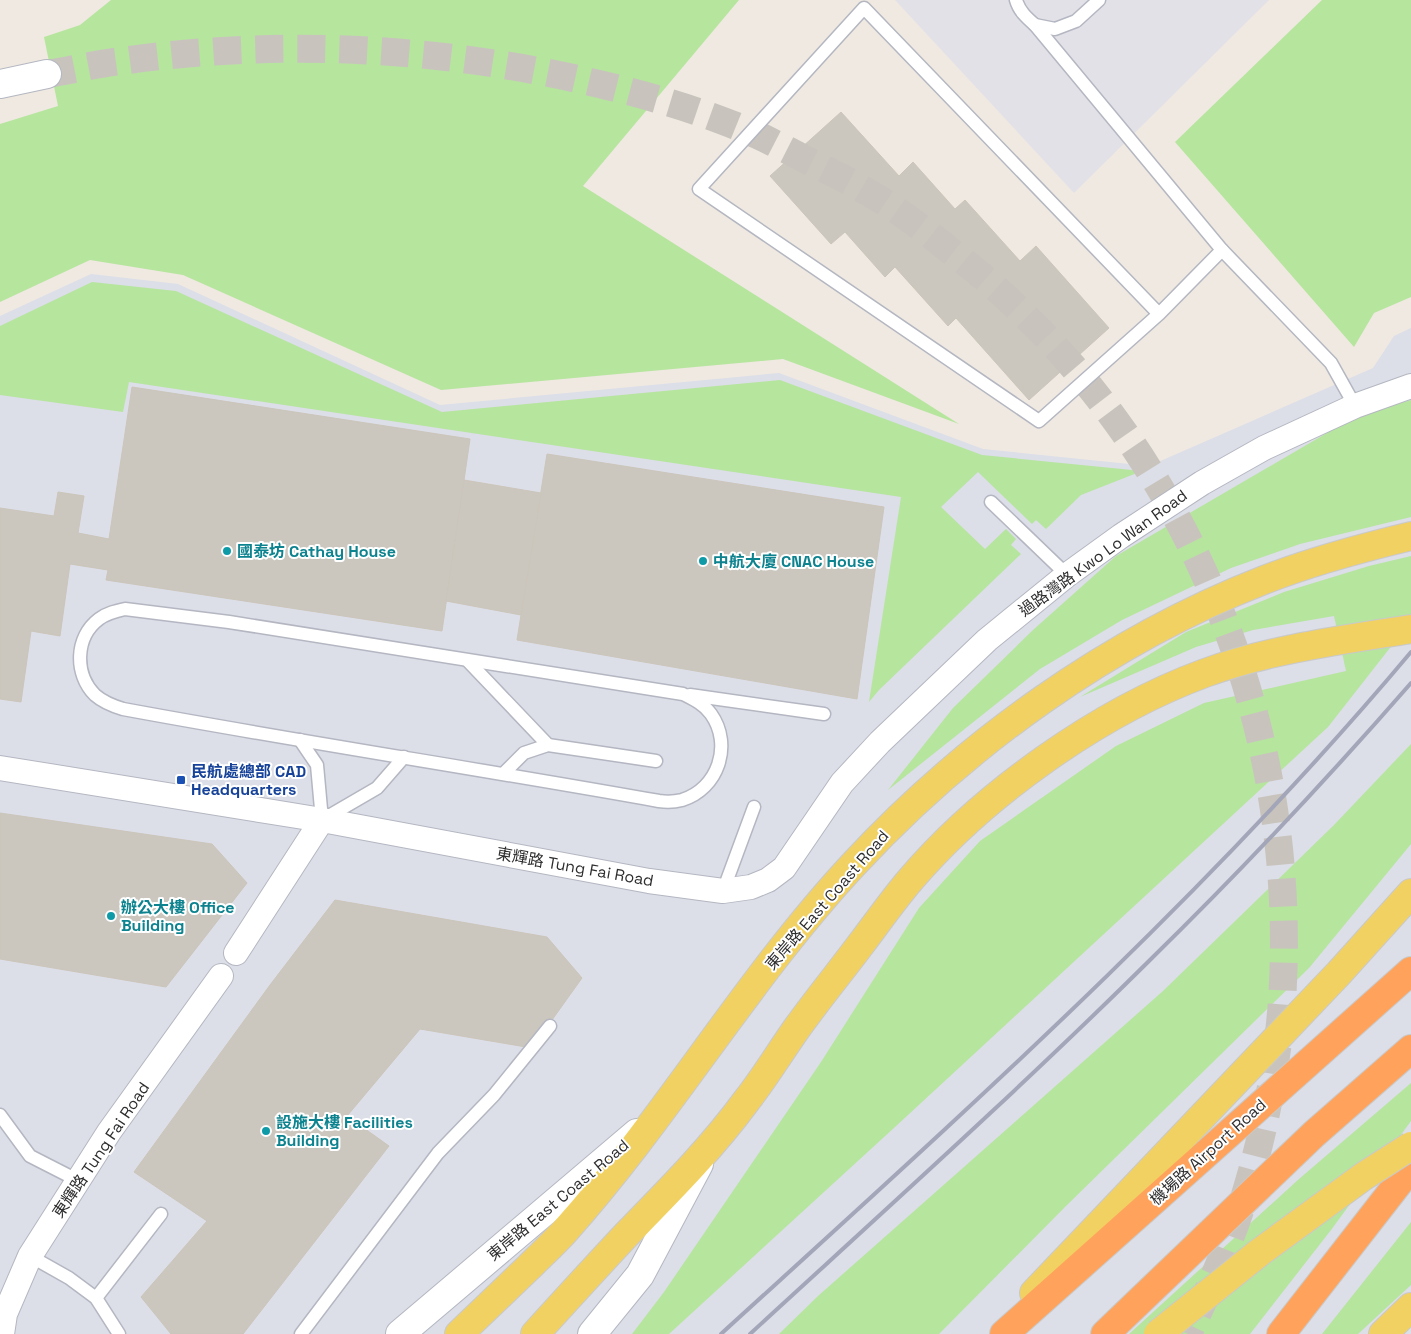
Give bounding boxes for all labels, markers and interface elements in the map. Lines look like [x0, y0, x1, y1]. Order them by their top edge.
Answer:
street label: 過路灣路 Kwo Lo Wan Road [1015, 485, 1191, 621]
place label: 國泰坊 Cathay House [237, 541, 396, 562]
marker: 國泰坊 Cathay House [221, 545, 233, 557]
place label: 中航大廈 CNAC House [713, 551, 874, 572]
marker: 中航大廈 CNAC House [697, 555, 709, 567]
place label: 民航處總部 CAD Headquarters [191, 761, 306, 800]
marker: 民航處總部 CAD Headquarters [175, 774, 187, 786]
street label: 東岸路 East Coast Road [761, 826, 893, 974]
street label: 東輝路 Tung Fai Road [495, 843, 655, 891]
place label: 辦公大樓 Office Building [121, 897, 235, 936]
marker: 辦公大樓 Office Building [105, 910, 117, 922]
street label: 東輝路 Tung Fai Road [48, 1078, 154, 1222]
street label: 機場路 Airport Road [1146, 1094, 1270, 1210]
place label: 設施大樓 Facilities Building [276, 1112, 413, 1151]
marker: 設施大樓 Facilities Building [260, 1125, 272, 1137]
street label: 東岸路 East Coast Road [483, 1135, 633, 1265]

